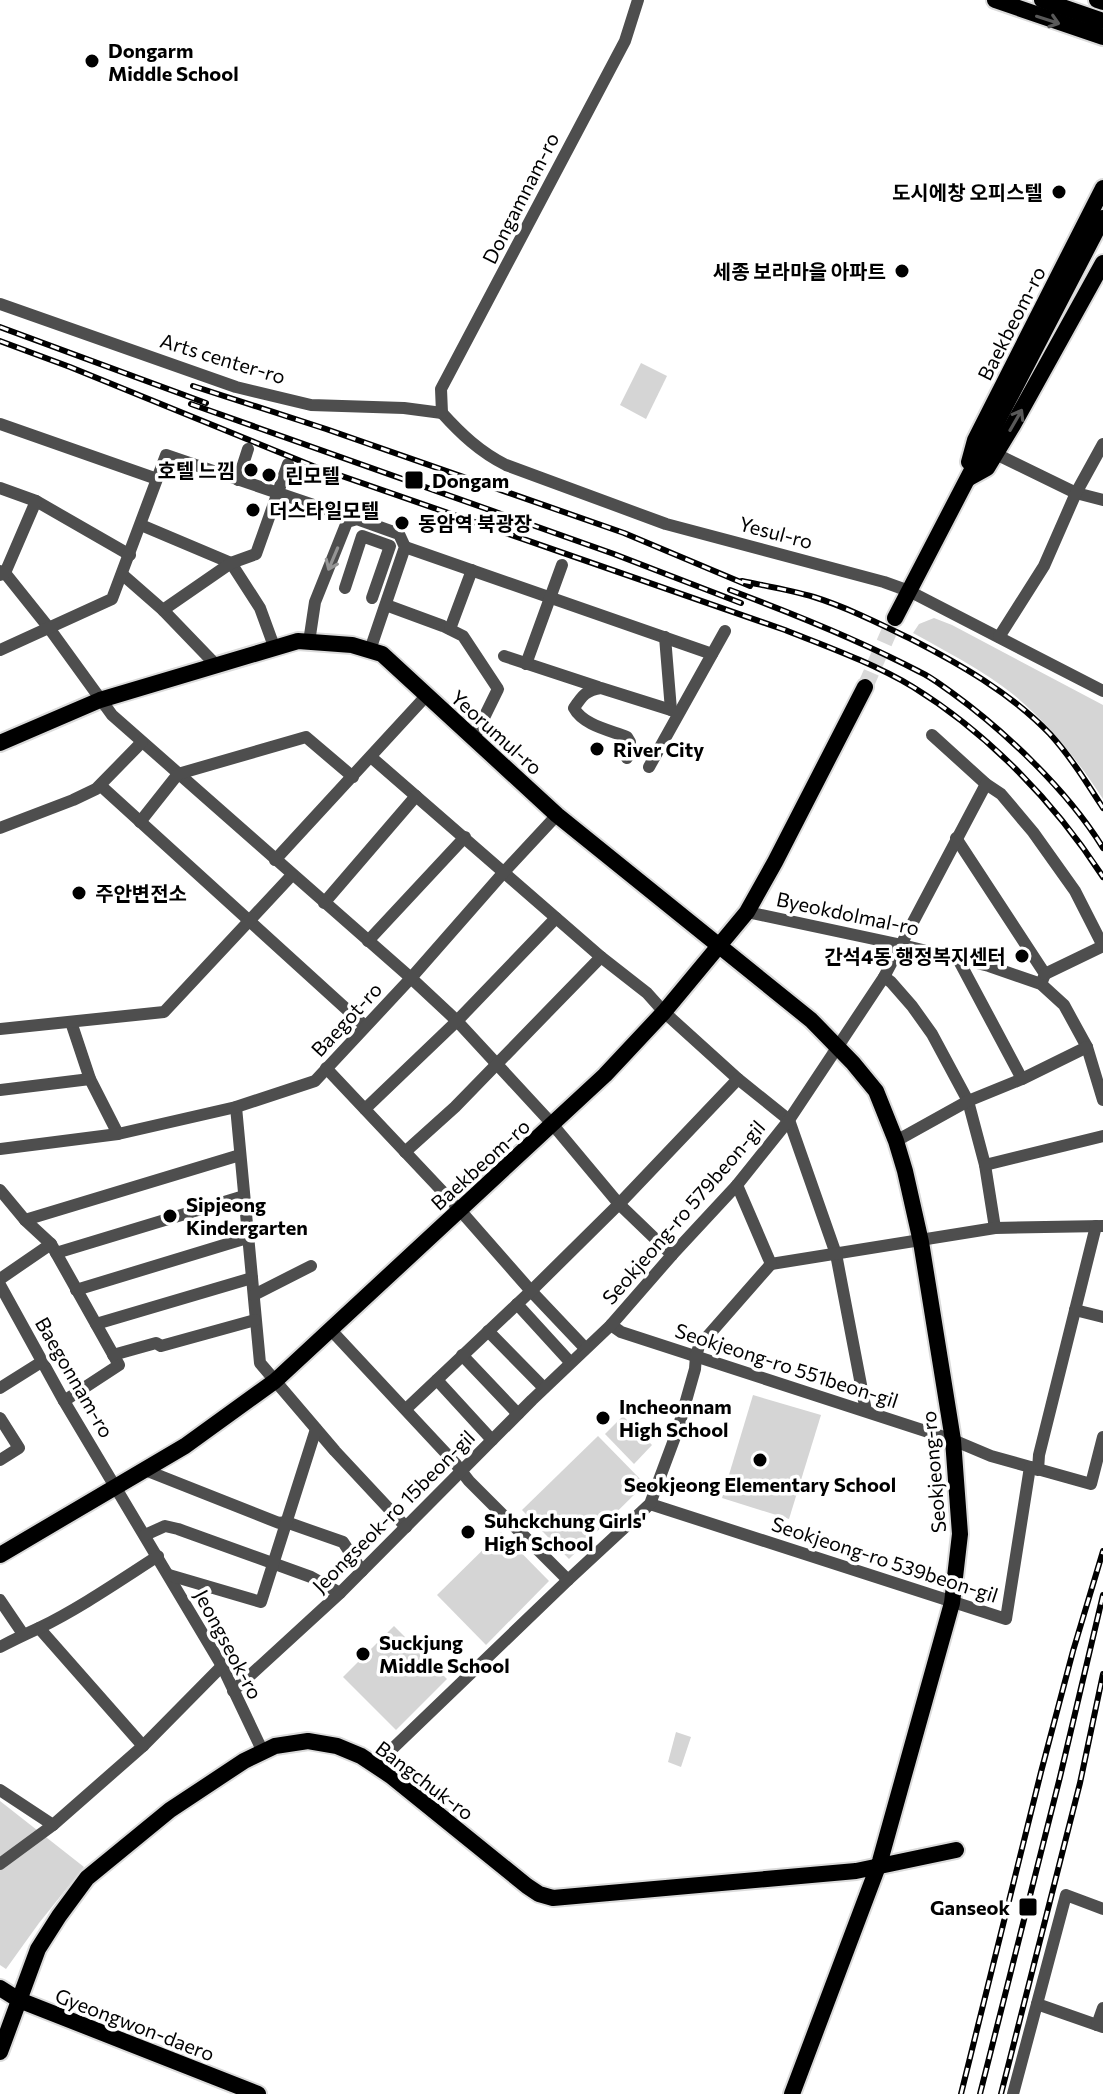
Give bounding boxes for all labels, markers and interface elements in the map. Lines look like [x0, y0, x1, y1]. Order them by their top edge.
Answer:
one-way arrow [1036, 13, 1061, 28]
place label: Dongarm Middle School [108, 38, 239, 85]
marker: Dongarm Middle School [83, 52, 101, 70]
street label: Dongamnam-ro [477, 128, 563, 268]
place label: 도시에창 오피스텔 [892, 180, 1043, 204]
marker: 도시에창 오피스텔 [1050, 183, 1068, 201]
place label: 세종 보라마을 아파트 [713, 259, 886, 283]
marker: 세종 보라마을 아파트 [893, 262, 911, 280]
street label: Baekbeom-ro [972, 262, 1050, 384]
street label: Arts center-ro [158, 328, 288, 388]
one-way arrow [1009, 409, 1024, 433]
place label: 호텔 느낌 [158, 458, 235, 482]
marker: 호텔 느낌 [242, 461, 260, 479]
place label: 린모텔 [285, 463, 340, 487]
marker: 린모텔 [260, 466, 278, 484]
place label: Dongam [432, 468, 509, 492]
marker: Dongam [403, 469, 425, 491]
place label: 더스타일모텔 [269, 498, 379, 522]
marker: 더스타일모텔 [244, 501, 262, 519]
place label: 동암역 북광장 [418, 511, 532, 535]
street label: Yesul-ro [737, 511, 815, 553]
marker: 동암역 북광장 [393, 514, 411, 532]
one-way arrow [324, 546, 339, 571]
street label: Yeorumul-ro [446, 685, 548, 779]
place label: River City [613, 737, 704, 761]
marker: River City [588, 740, 606, 758]
place label: 주안변전소 [95, 881, 187, 905]
marker: 주안변전소 [70, 884, 88, 902]
street label: Byeokdolmal-ro [774, 886, 922, 940]
place label: 간석4동 행정복지센터 [824, 944, 1006, 968]
marker: 간석4동 행정복지센터 [1013, 947, 1031, 965]
street label: Baegot-ro [306, 977, 386, 1061]
street label: Baekbeom-ro [426, 1113, 534, 1215]
street label: Seokjeong-ro 579beon-gil [597, 1115, 769, 1309]
place label: Sipjeong Kindergarten [186, 1192, 308, 1239]
marker: Sipjeong Kindergarten [161, 1207, 179, 1225]
street label: Baegonnam-ro [31, 1312, 119, 1442]
street label: Seokjeong-ro 551beon-gil [672, 1318, 902, 1412]
place label: Incheonnam High School [619, 1394, 732, 1441]
marker: Incheonnam High School [594, 1409, 612, 1427]
street label: Seokjeong-ro [916, 1410, 950, 1534]
street label: Jeongseok-ro 15beon-gil [307, 1425, 479, 1597]
marker: Seokjeong Elementary School [751, 1451, 769, 1469]
place label: Seokjeong Elementary School [624, 1472, 896, 1496]
place label: Suhckchung Girls' High School [484, 1508, 646, 1555]
street label: Seokjeong-ro 539beon-gil [769, 1511, 1001, 1607]
marker: Suhckchung Girls' High School [459, 1523, 477, 1541]
street label: Jeongseok-ro [190, 1585, 268, 1703]
place label: Suckjung Middle School [379, 1630, 510, 1677]
marker: Suckjung Middle School [354, 1645, 372, 1663]
street label: Bangchuk-ro [371, 1735, 479, 1825]
place label: Ganseok [930, 1895, 1011, 1919]
marker: Ganseok [1017, 1896, 1039, 1918]
street label: Gyeongwon-daero [52, 1983, 218, 2065]

